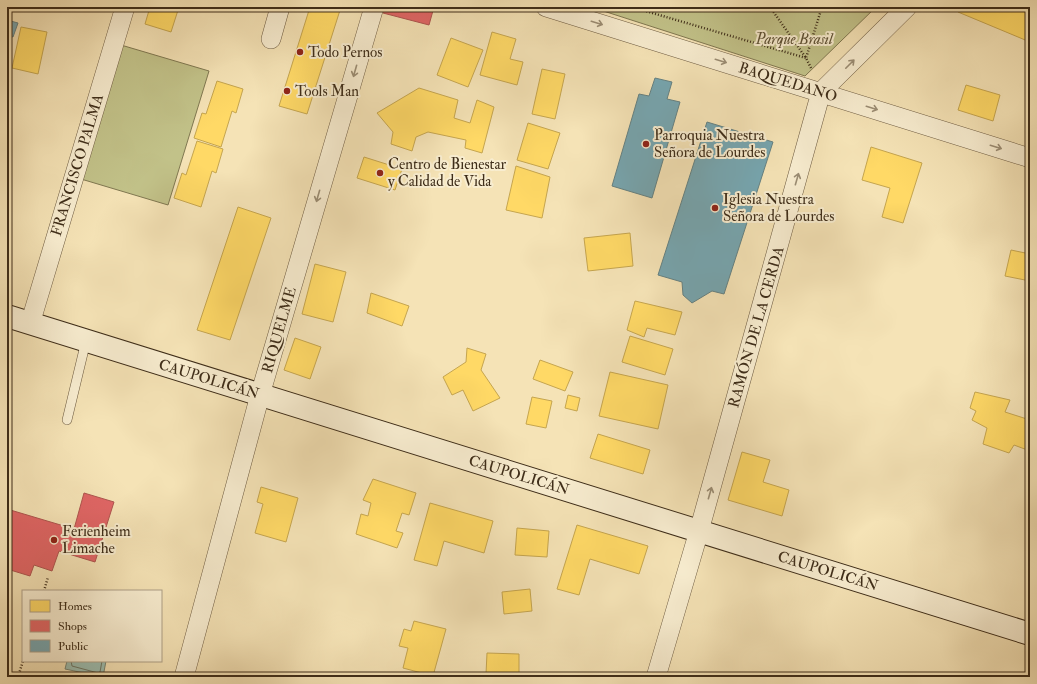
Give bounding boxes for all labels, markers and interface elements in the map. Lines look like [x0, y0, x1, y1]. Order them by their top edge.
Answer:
one-way arrow [590, 20, 603, 27]
park label: Parque Brasil [755, 30, 834, 49]
place label: Todo Pernos [308, 43, 382, 62]
marker: Todo Pernos [295, 47, 305, 57]
one-way arrow [715, 58, 728, 65]
street label: BAQUEDANO [736, 58, 839, 106]
one-way arrow [845, 59, 855, 69]
one-way arrow [351, 65, 358, 78]
place label: Tools Man [295, 82, 359, 101]
marker: Tools Man [282, 86, 292, 96]
street label: FRANCISCO PALMA [47, 91, 108, 238]
one-way arrow [865, 105, 878, 112]
place label: Parroquia Nuestra Señora de Lourdes [654, 126, 766, 162]
marker: Parroquia Nuestra Señora de Lourdes [641, 139, 651, 149]
one-way arrow [990, 144, 1003, 151]
place label: Centro de Bienestar y Calidad de Vida [388, 155, 507, 191]
marker: Centro de Bienestar y Calidad de Vida [375, 168, 385, 178]
one-way arrow [794, 173, 802, 186]
one-way arrow [314, 189, 321, 202]
place label: Iglesia Nuestra Señora de Lourdes [723, 190, 834, 226]
marker: Iglesia Nuestra Señora de Lourdes [710, 203, 720, 213]
street label: RAMÓN DE LA CERDA [722, 243, 789, 410]
street label: RIQUELME [258, 285, 301, 375]
street label: CAUPOLICÁN [156, 353, 263, 404]
street label: CAUPOLICÁN [466, 449, 573, 500]
one-way arrow [707, 487, 714, 500]
place label: Ferienheim Limache [62, 522, 131, 558]
marker: Ferienheim Limache [49, 535, 59, 545]
street label: CAUPOLICÁN [775, 545, 882, 596]
legend [22, 590, 162, 662]
text: Homes [58, 599, 92, 614]
text: Shops [58, 619, 87, 634]
text: Public [58, 639, 88, 654]

